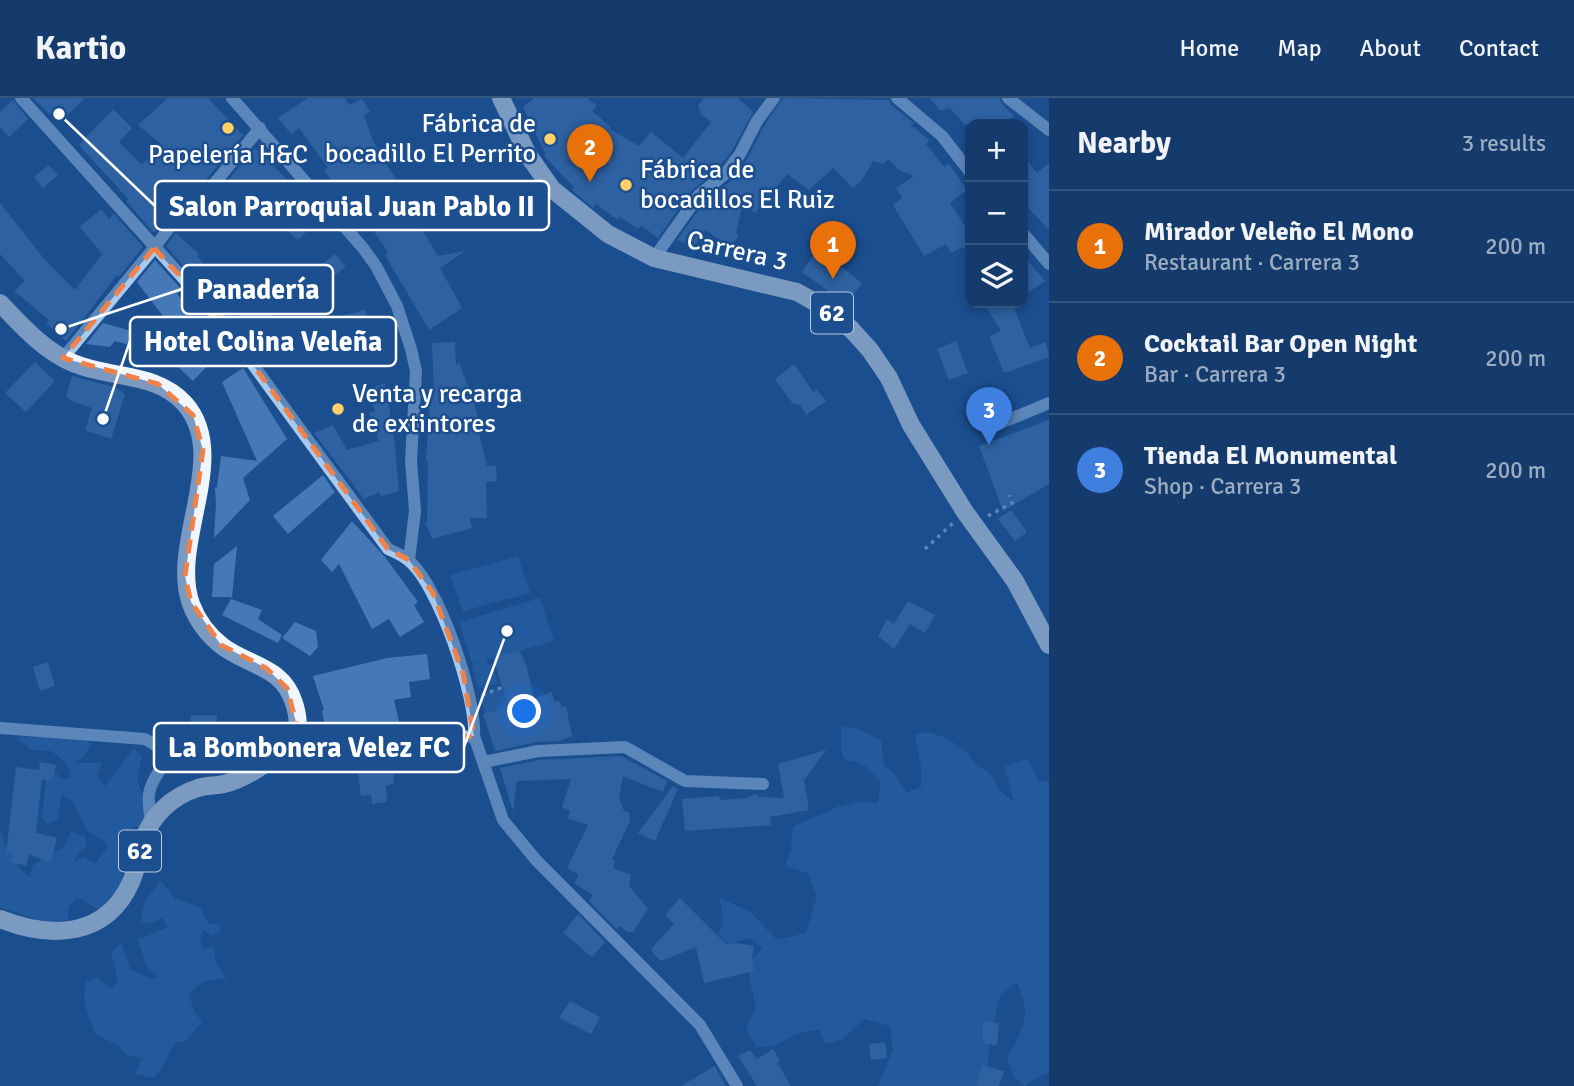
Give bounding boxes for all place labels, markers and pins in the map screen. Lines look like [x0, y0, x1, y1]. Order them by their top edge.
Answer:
place label: Fábrica de bocadillo El Perrito [325, 108, 536, 170]
marker: Papelería H&C [220, 120, 236, 136]
pin: 2 [567, 124, 613, 182]
marker: Fábrica de bocadillo El Perrito [542, 131, 558, 147]
place label: Papelería H&C [148, 139, 308, 171]
place label: Fábrica de bocadillos El Ruiz [640, 154, 835, 216]
marker: Fábrica de bocadillos El Ruiz [618, 177, 634, 193]
callout: Salon Parroquial Juan Pablo II [155, 181, 549, 230]
pin: 1 [810, 221, 856, 279]
callout: Panadería [182, 265, 333, 314]
callout: Hotel Colina Veleña [130, 317, 396, 366]
place label: Venta y recarga de extintores [352, 378, 522, 440]
pin: 3 [966, 387, 1012, 445]
marker: Venta y recarga de extintores [330, 401, 346, 417]
callout: La Bombonera Velez FC [154, 723, 464, 772]

